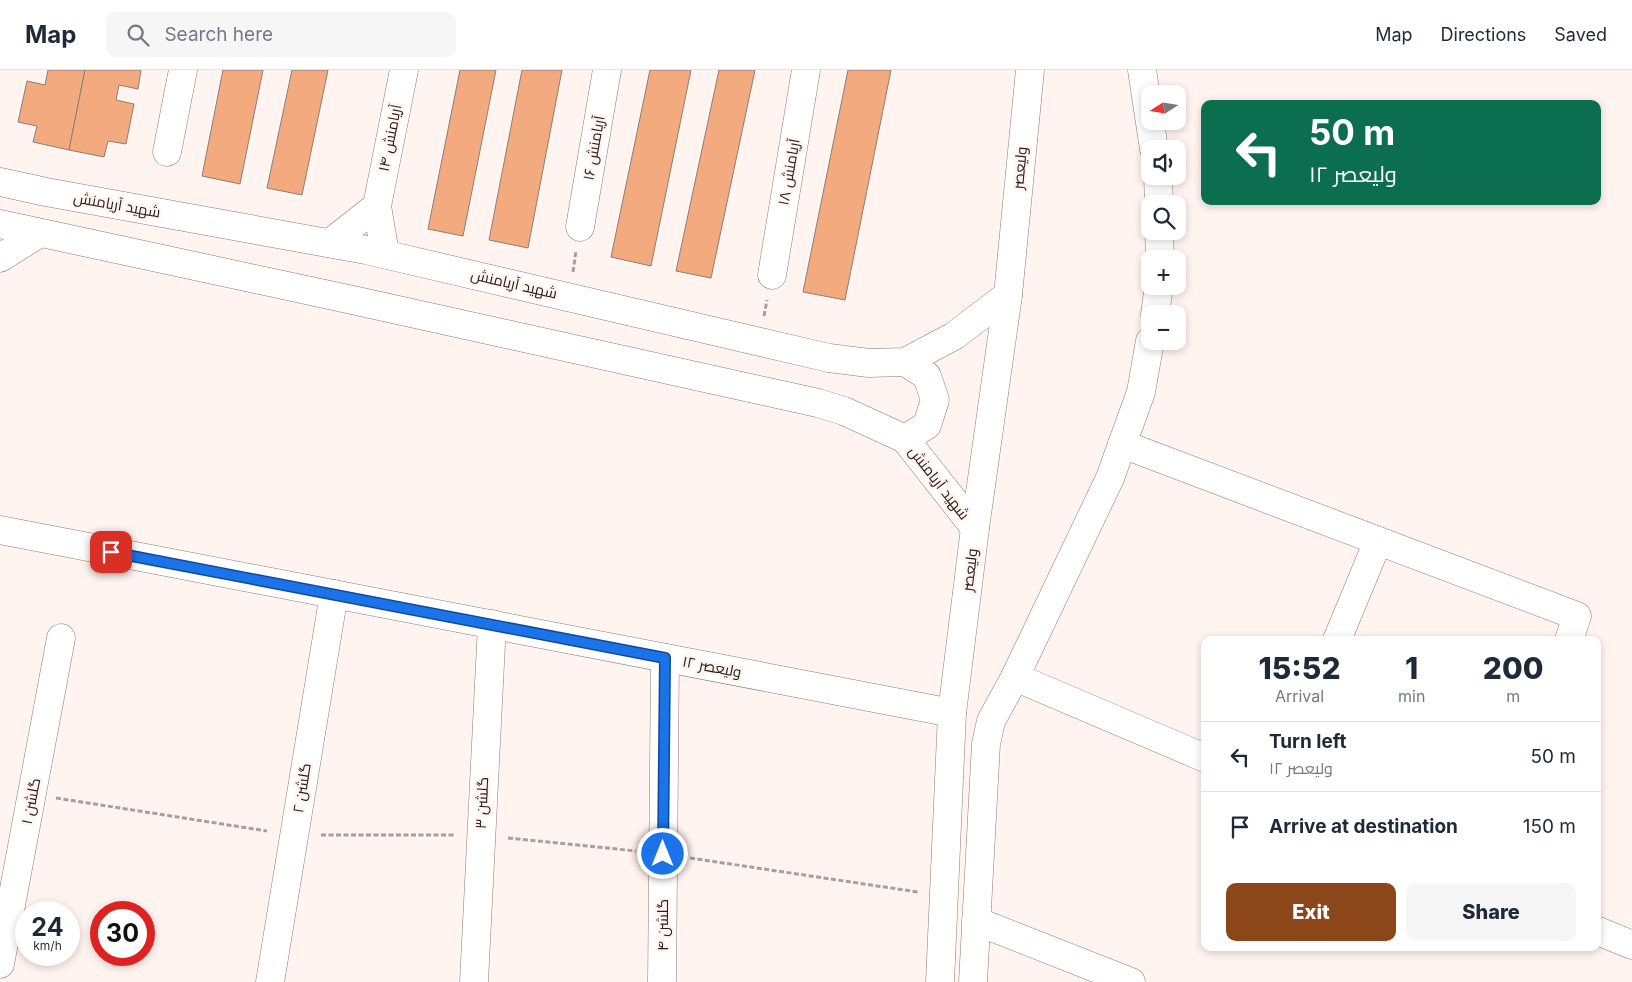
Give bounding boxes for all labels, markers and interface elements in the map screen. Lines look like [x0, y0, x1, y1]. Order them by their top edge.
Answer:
search box [106, 12, 456, 57]
text: Map [25, 20, 76, 49]
icon: search [124, 21, 152, 49]
text: Search here [164, 23, 273, 46]
text: Map [1375, 24, 1413, 45]
text: Directions [1441, 24, 1526, 45]
text: Saved [1554, 24, 1607, 45]
north arrow [1141, 85, 1186, 130]
map controls [1141, 85, 1186, 350]
street label: آریامنش ۱۴ [374, 103, 406, 173]
text: 50 m [1309, 111, 1395, 153]
street label: آریامنش ۱۶ [578, 114, 610, 182]
icon: left [1226, 120, 1291, 185]
street label: آریامنش ۱۸ [773, 137, 805, 207]
button: sound [1141, 140, 1186, 185]
street label: ولیعصر [1008, 146, 1031, 191]
text: ولیعصر ۱۲ [1309, 161, 1397, 187]
street label: شهید آریامنش [72, 188, 162, 222]
button: search [1141, 195, 1186, 240]
button: + [1141, 250, 1186, 295]
street label: شهید آریامنش [469, 264, 559, 304]
button: − [1141, 305, 1186, 350]
street label: شهید آریامنش [904, 442, 974, 524]
pin [90, 531, 132, 573]
icon: arrive [97, 538, 125, 566]
street label: ولیعصر [957, 547, 982, 593]
text: 15:52 [1258, 650, 1341, 686]
text: 1 [1405, 650, 1418, 686]
text: 200 [1483, 650, 1544, 686]
street label: ولیعصر ۱۲ [681, 651, 743, 682]
text: Arrival [1275, 686, 1324, 706]
text: min [1398, 686, 1425, 706]
text: m [1506, 686, 1520, 706]
text: Turn left [1269, 730, 1347, 753]
icon: left [1226, 743, 1254, 771]
text: 50 m [1530, 745, 1576, 768]
text: ولیعصر ۱۲ [1269, 758, 1333, 778]
street label: گلشن ۲ [288, 762, 316, 814]
street label: گلشن ۱ [17, 776, 45, 826]
street label: گلشن ۳ [471, 776, 493, 830]
icon: arrive [1226, 813, 1254, 841]
text: Arrive at destination [1269, 815, 1458, 838]
text: 150 m [1523, 815, 1576, 838]
position arrow [636, 827, 688, 879]
button: Exit [1226, 883, 1396, 941]
button: Share [1406, 883, 1576, 941]
street label: گلشن ۴ [653, 899, 673, 951]
speed limit sign: 30 [90, 901, 155, 966]
text: 24 [31, 912, 64, 942]
text: km/h [33, 938, 62, 953]

